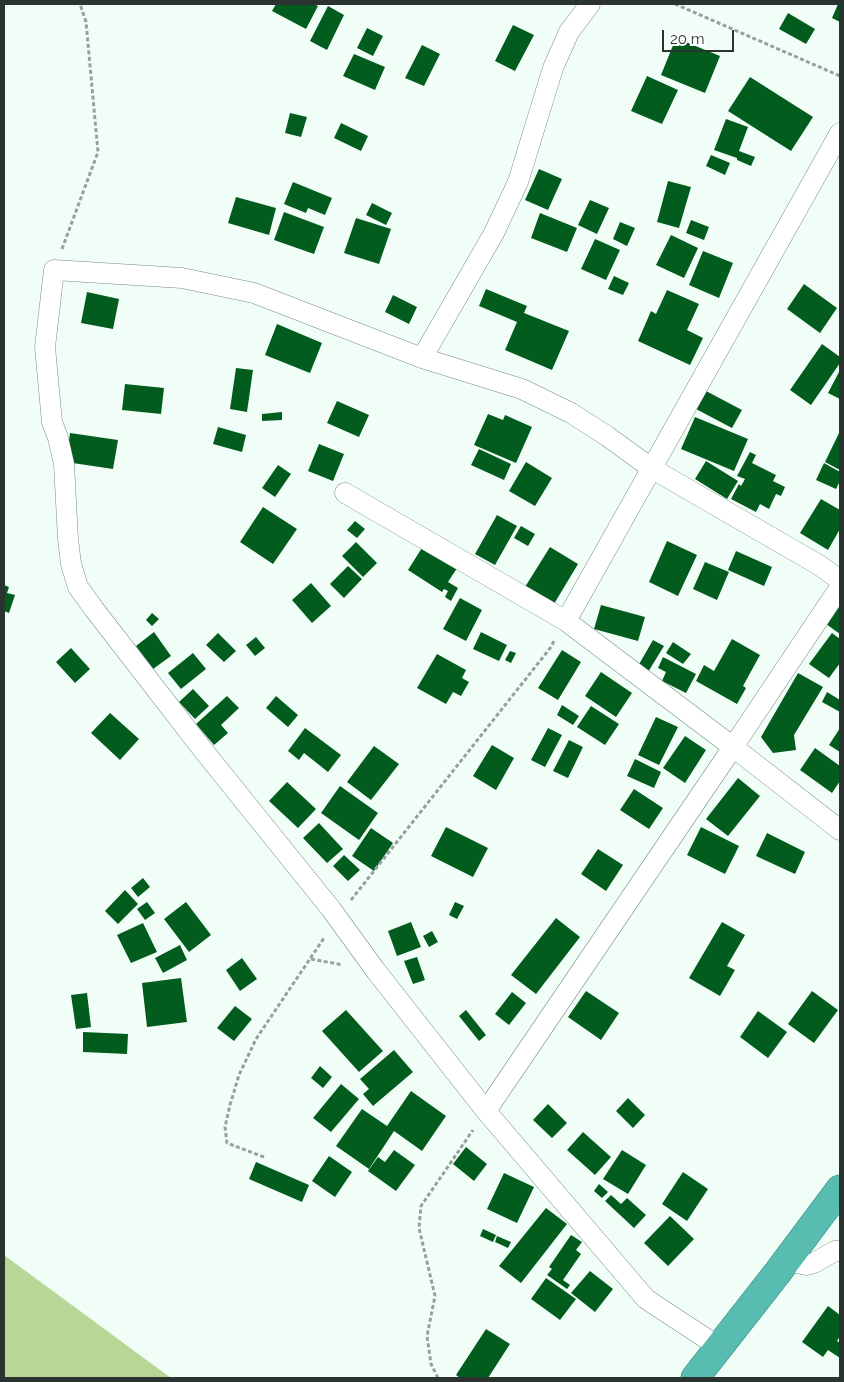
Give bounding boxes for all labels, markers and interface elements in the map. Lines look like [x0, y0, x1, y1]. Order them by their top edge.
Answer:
scale bar [664, 20, 736, 52]
text: 20 m [670, 30, 705, 48]

